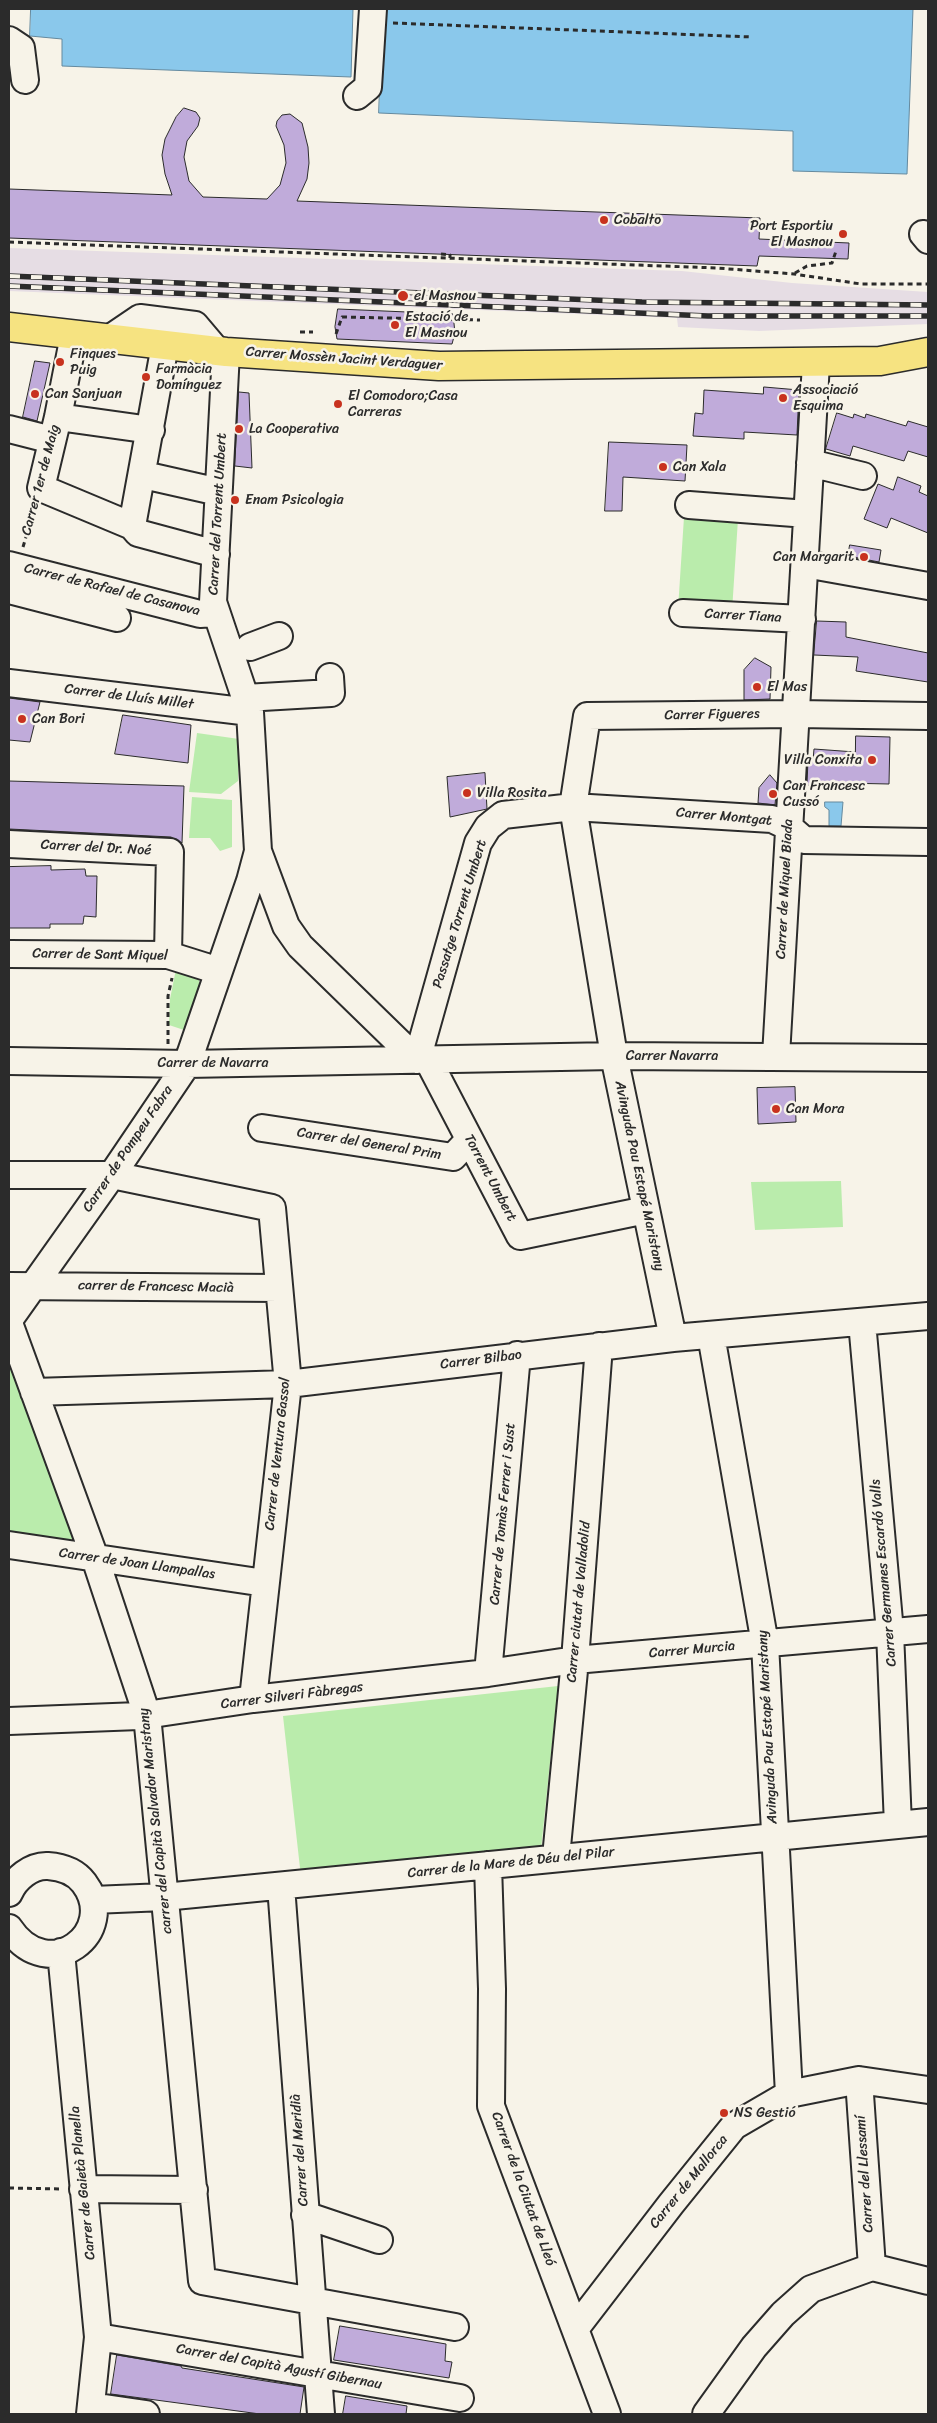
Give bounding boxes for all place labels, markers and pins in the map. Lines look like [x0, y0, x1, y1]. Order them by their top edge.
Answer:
place label: Cobalto [614, 212, 661, 228]
marker: Cobalto [598, 214, 610, 226]
place label: Port Esportiu El Masnou [750, 218, 833, 250]
marker: Port Esportiu El Masnou [837, 228, 849, 240]
place label: el Masnou [414, 288, 476, 304]
marker: el Masnou [396, 289, 410, 303]
place label: Estació de El Masnou [405, 309, 469, 342]
marker: Estació de El Masnou [389, 319, 401, 331]
place label: Finques Puig [70, 346, 116, 378]
marker: Finques Puig [54, 356, 66, 368]
place label: Farmàcia Domínguez [156, 361, 222, 394]
marker: Farmàcia Domínguez [140, 371, 152, 383]
place label: Associació Esquima [793, 382, 858, 414]
place label: Can Sanjuan [45, 386, 122, 402]
marker: Can Sanjuan [29, 388, 41, 400]
place label: El Comodoro;Casa Carreras [348, 388, 458, 421]
marker: Associació Esquima [777, 392, 789, 404]
marker: El Comodoro;Casa Carreras [332, 398, 344, 410]
place label: La Cooperativa [249, 421, 339, 437]
marker: La Cooperativa [233, 423, 245, 435]
place label: Can Xala [673, 459, 726, 475]
marker: Can Xala [657, 461, 669, 473]
place label: Enam Psicologia [245, 492, 344, 508]
marker: Enam Psicologia [229, 494, 241, 506]
place label: Can Margarit [773, 549, 854, 565]
marker: Can Margarit [858, 551, 870, 563]
place label: El Mas [767, 679, 807, 695]
marker: El Mas [751, 681, 763, 693]
place label: Can Bori [32, 711, 84, 727]
marker: Can Bori [16, 713, 28, 725]
place label: Villa Conxita [784, 752, 862, 768]
marker: Villa Conxita [866, 754, 878, 766]
place label: Can Francesc Cussó [783, 778, 866, 810]
place label: Villa Rosita [477, 785, 547, 801]
marker: Villa Rosita [461, 787, 473, 799]
marker: Can Francesc Cussó [767, 788, 779, 800]
place label: Can Mora [786, 1101, 844, 1117]
marker: Can Mora [770, 1103, 782, 1115]
place label: NS Gestió [734, 2105, 796, 2121]
marker: NS Gestió [718, 2107, 730, 2119]

